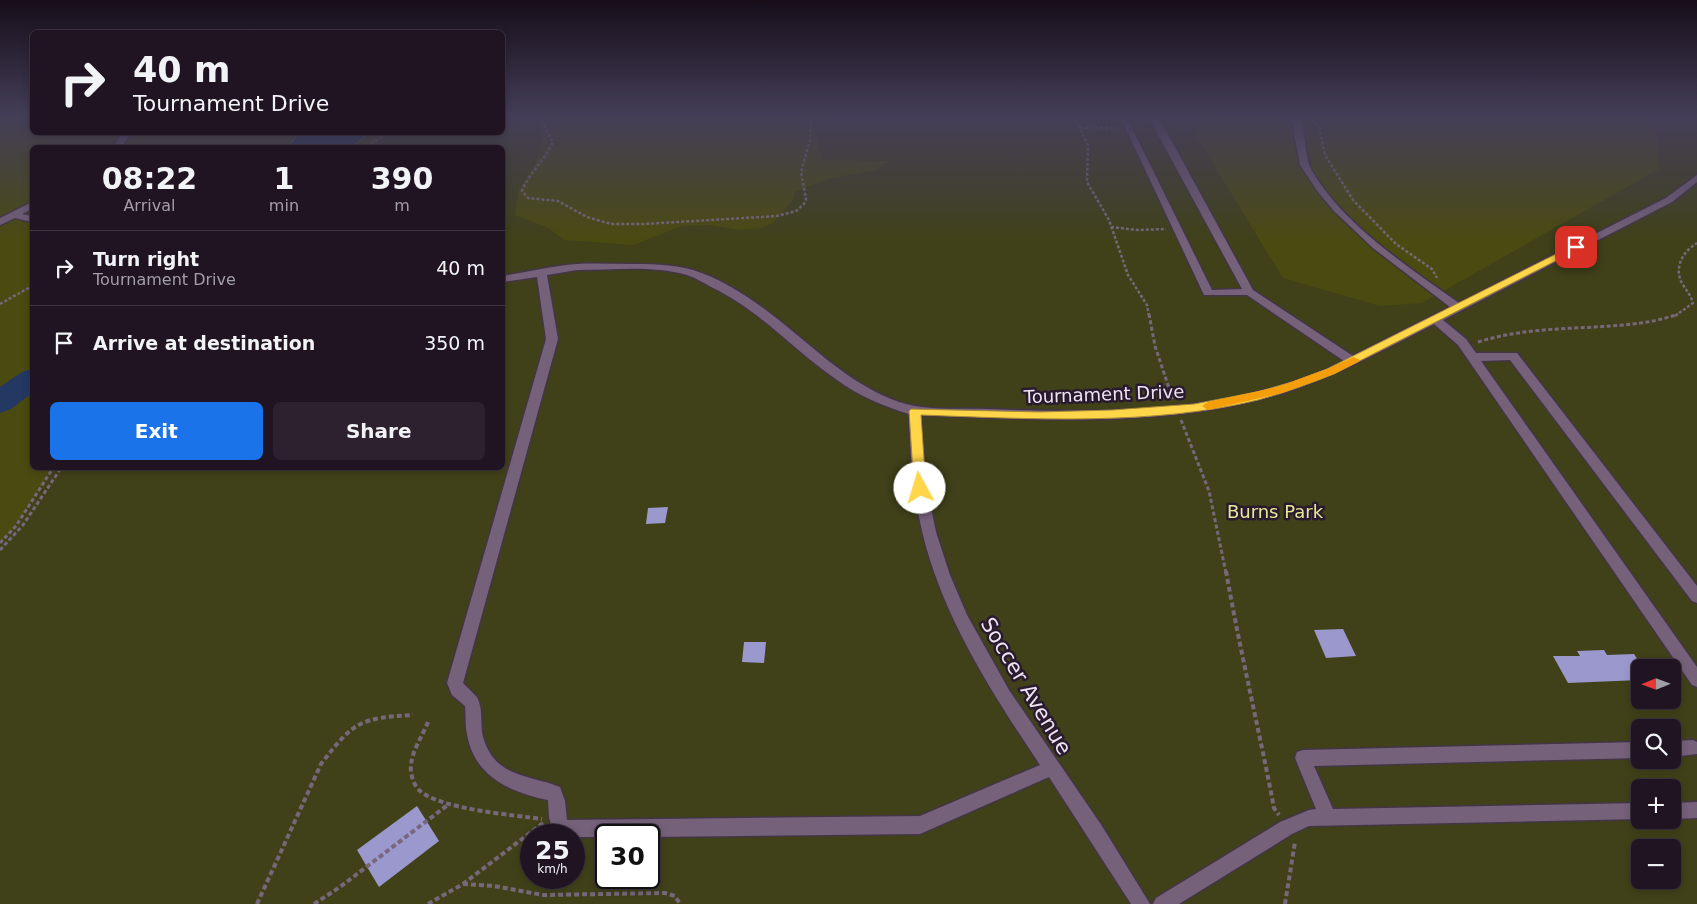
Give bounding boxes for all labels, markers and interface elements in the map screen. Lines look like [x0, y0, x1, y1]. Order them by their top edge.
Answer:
icon: right [50, 50, 115, 115]
text: 40 m [133, 50, 230, 90]
text: Tournament Drive [133, 91, 329, 116]
text: 08:22 [102, 161, 197, 196]
text: 1 [273, 161, 294, 196]
text: 390 [371, 161, 433, 196]
text: Arrival [123, 196, 175, 215]
text: min [269, 196, 299, 215]
text: m [394, 196, 410, 215]
pin [1555, 226, 1597, 268]
icon: arrive [1562, 233, 1590, 261]
text: Turn right [93, 248, 199, 270]
icon: right [50, 254, 78, 282]
text: 40 m [436, 257, 485, 279]
text: Tournament Drive [93, 270, 236, 289]
icon: arrive [50, 329, 78, 357]
text: Arrive at destination [93, 332, 315, 354]
text: 350 m [424, 332, 485, 354]
street label: Tournament Drive [1022, 381, 1185, 407]
button: Exit [50, 402, 263, 460]
button: Share [273, 402, 485, 460]
position arrow [893, 461, 945, 513]
park label: Burns Park [1227, 501, 1324, 522]
street label: Soccer Avenue [976, 613, 1076, 759]
north arrow [1631, 659, 1681, 709]
map controls [1631, 659, 1681, 889]
button: search [1631, 719, 1681, 769]
button: + [1631, 779, 1681, 829]
speed limit sign: 30 [595, 824, 660, 889]
text: 25 [535, 836, 570, 865]
button: − [1631, 839, 1681, 889]
text: km/h [537, 862, 568, 876]

